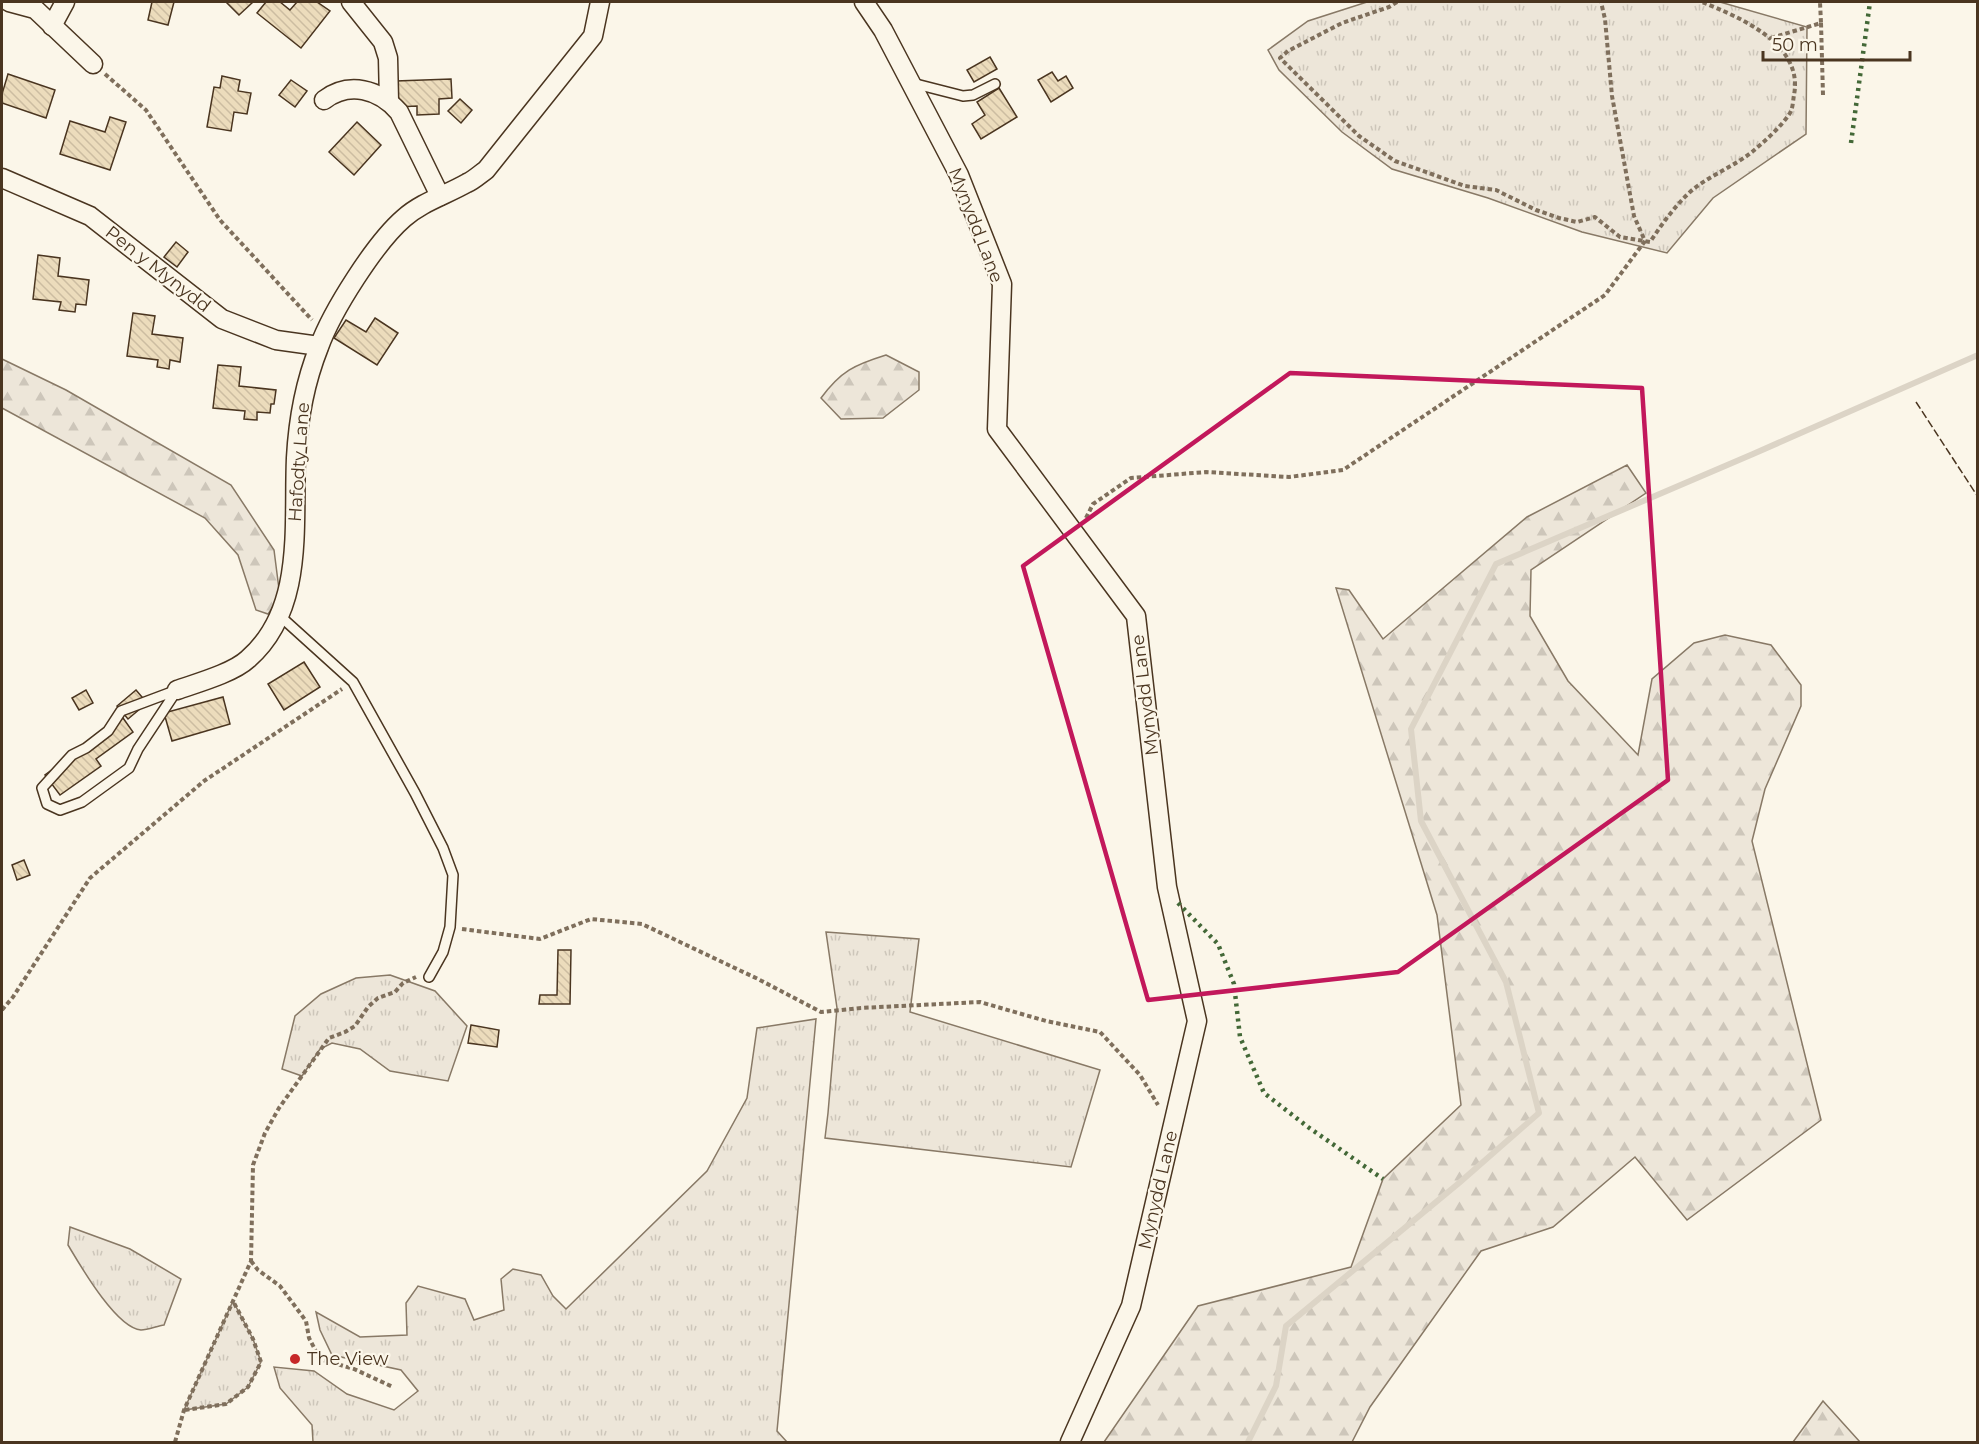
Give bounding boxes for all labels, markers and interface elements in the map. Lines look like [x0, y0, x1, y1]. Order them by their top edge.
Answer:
scale bar [1763, 24, 1910, 62]
text: 50 m [1772, 34, 1818, 56]
street label: Mynydd Lane [944, 164, 1008, 286]
street label: Pen y Mynydd [101, 221, 215, 317]
street label: Hafodty Lane [284, 401, 314, 523]
street label: Mynydd Lane [1127, 633, 1163, 757]
street label: Mynydd Lane [1134, 1128, 1182, 1252]
place label: The View [307, 1348, 389, 1370]
marker: The View [288, 1352, 302, 1366]

